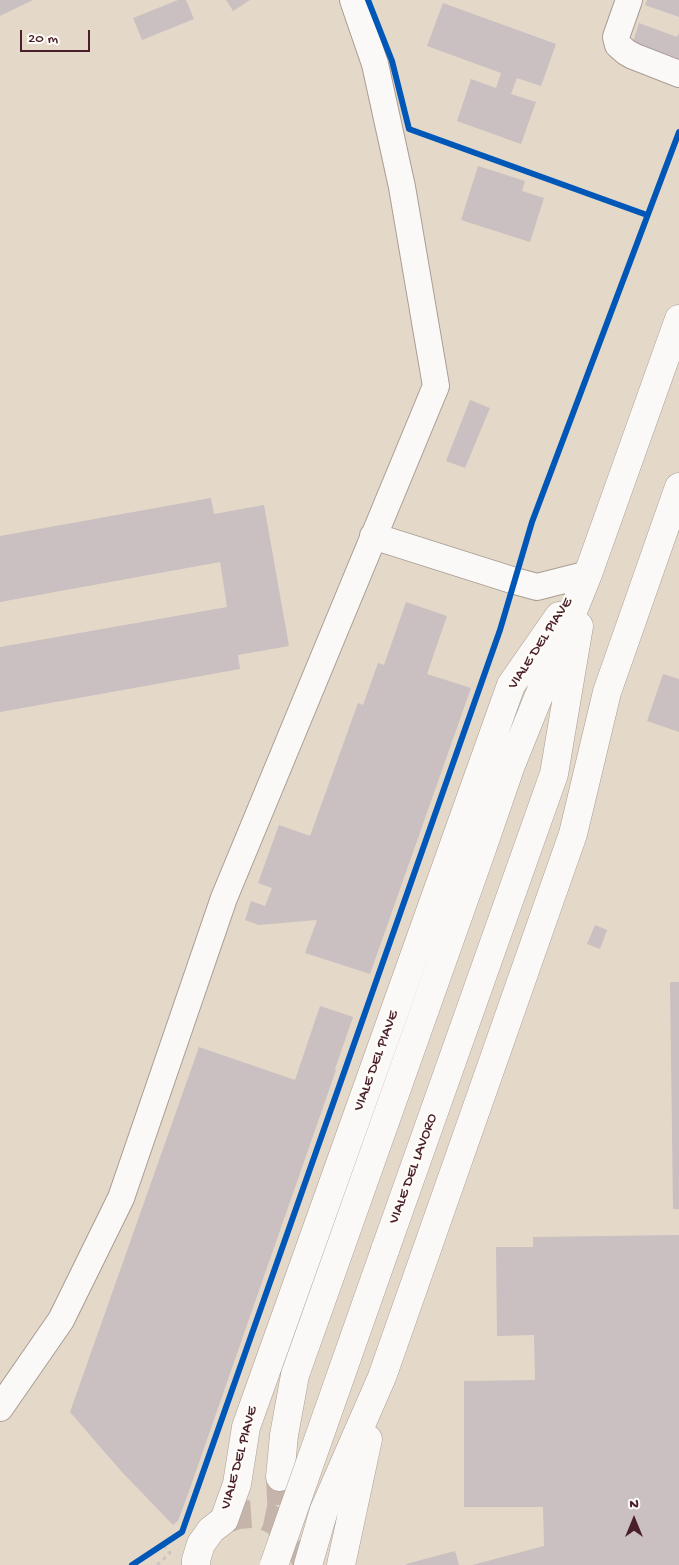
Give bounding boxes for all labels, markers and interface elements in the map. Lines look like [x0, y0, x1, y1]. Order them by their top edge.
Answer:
scale bar [22, 20, 92, 52]
text: 20 m [28, 30, 58, 48]
street label: VIALE DEL PIAVE [505, 595, 577, 693]
street label: VIALE DEL PIAVE [350, 1008, 404, 1114]
street label: VIALE DEL LAVORO [386, 1111, 442, 1227]
street label: VIALE DEL PIAVE [218, 1405, 262, 1511]
north arrow [609, 1495, 659, 1545]
text: N [629, 1496, 639, 1513]

